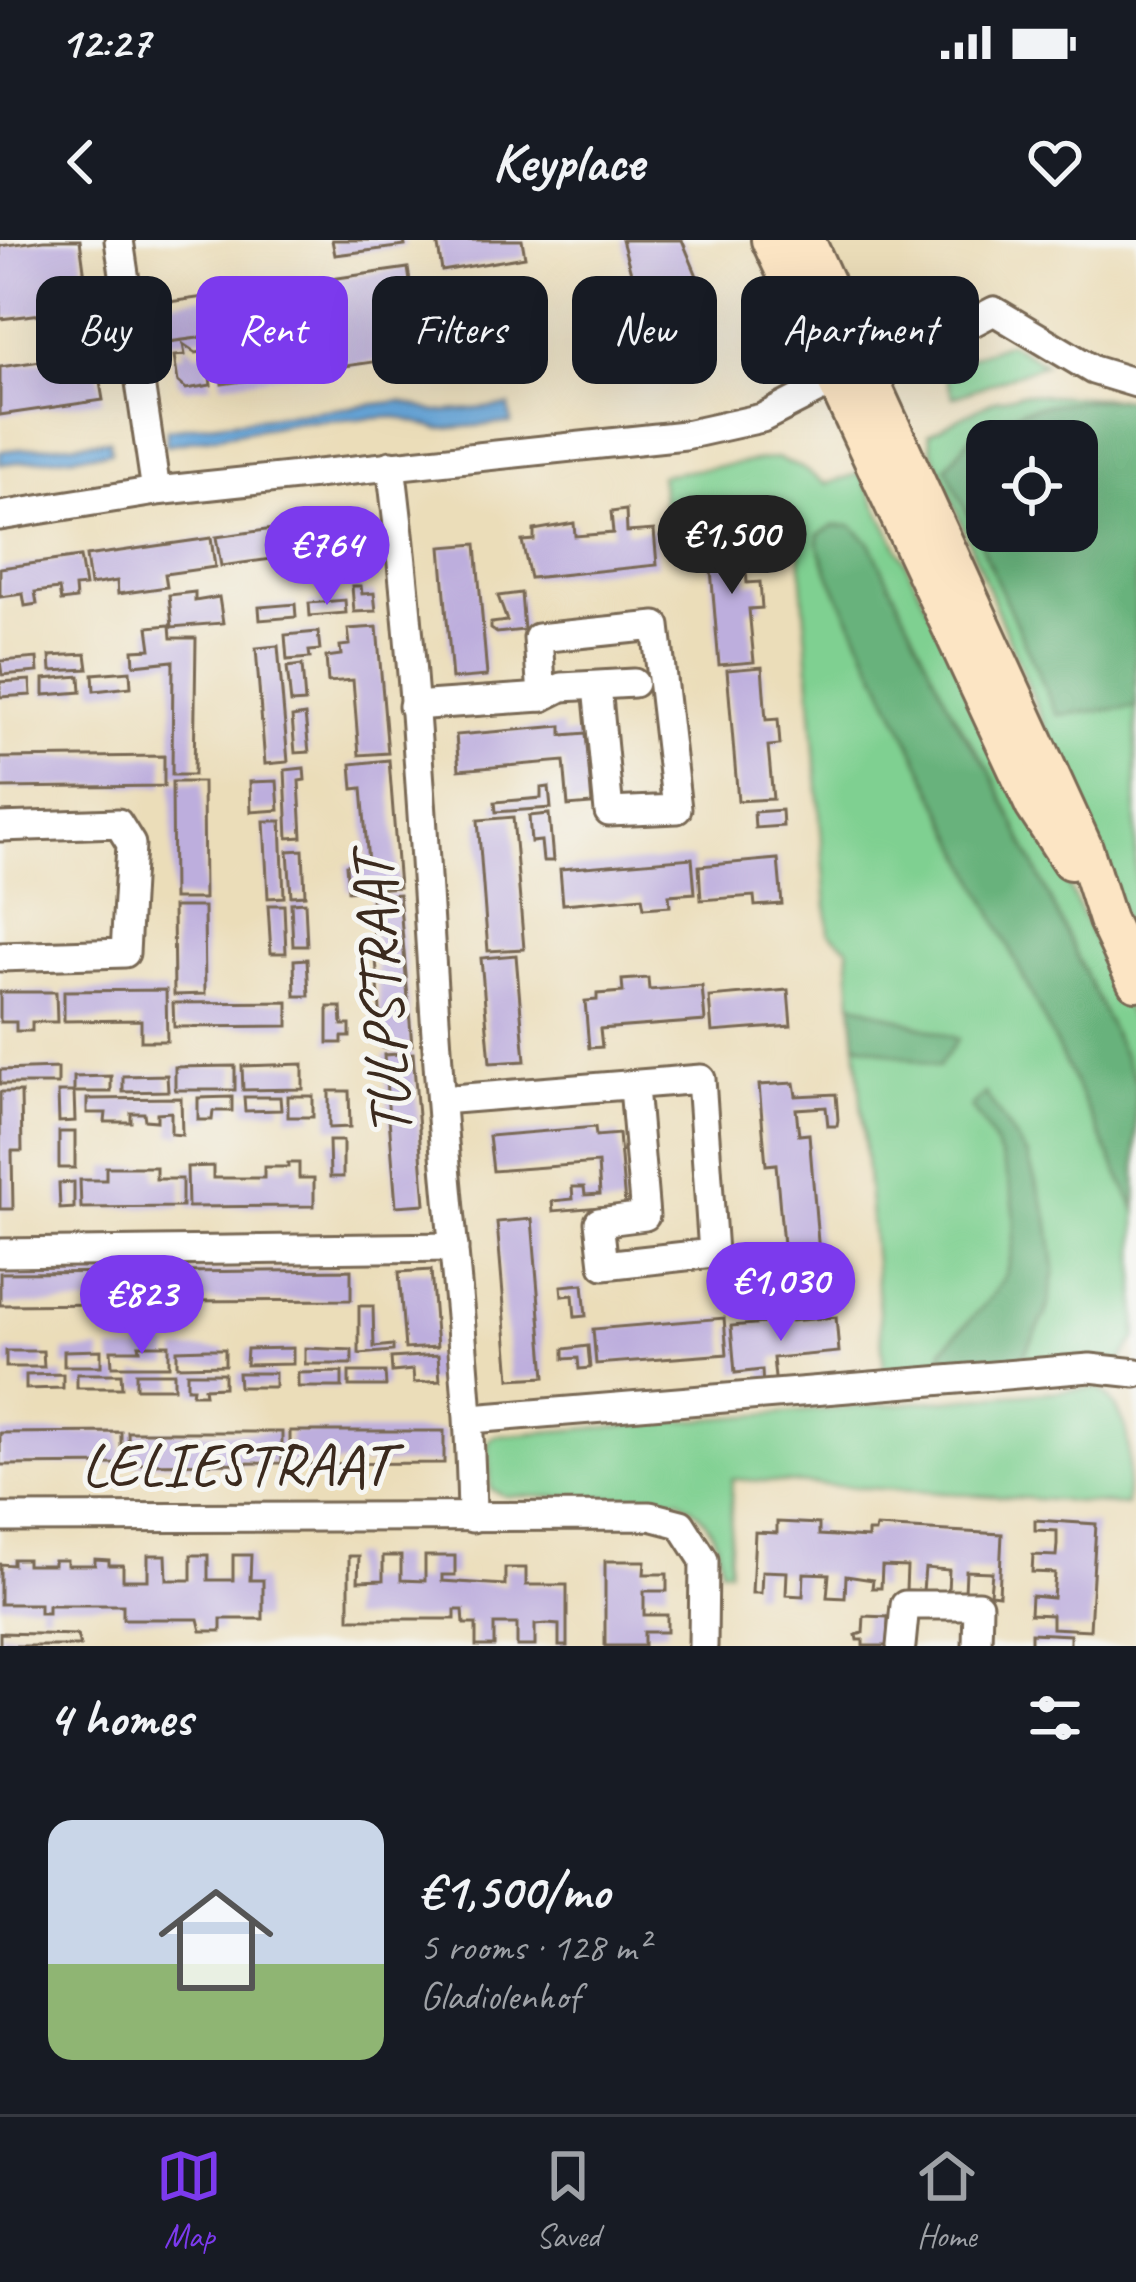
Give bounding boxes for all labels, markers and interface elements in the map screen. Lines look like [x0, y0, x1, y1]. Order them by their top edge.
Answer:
text: 12:27 [60, 14, 150, 71]
text: Keyplace [492, 128, 644, 196]
icon: back [48, 129, 114, 195]
icon: heart [1022, 129, 1088, 195]
chip: Buy [36, 276, 172, 384]
chip: Rent [196, 276, 348, 384]
chip: Filters [372, 276, 548, 384]
chip: New [572, 276, 717, 384]
chip: Apartment [741, 276, 979, 384]
map controls [966, 420, 1098, 552]
button: locate [966, 420, 1098, 552]
pin: €1,500 [634, 495, 830, 597]
pin: €764 [256, 506, 398, 608]
text: €1,500 [685, 509, 779, 558]
text: €764 [292, 520, 362, 569]
street label: TULPSTRAAT [332, 841, 429, 1139]
pin: €1,030 [683, 1242, 879, 1344]
pin: €823 [71, 1255, 213, 1357]
text: €1,030 [733, 1256, 829, 1305]
text: €823 [107, 1269, 177, 1318]
street label: LELIESTRAAT [81, 1427, 405, 1503]
icon: filters [1022, 1685, 1088, 1751]
text: 4 homes [48, 1686, 192, 1750]
text: €1,500/mo [420, 1859, 609, 1923]
icon: home [144, 1868, 288, 2012]
text: 5 rooms · 128 m² [420, 1923, 648, 1972]
text: Gladiolenhof [420, 1972, 579, 2021]
tab: Map [156, 2143, 222, 2257]
tab: Saved [535, 2143, 601, 2257]
tab: Home [914, 2143, 980, 2257]

